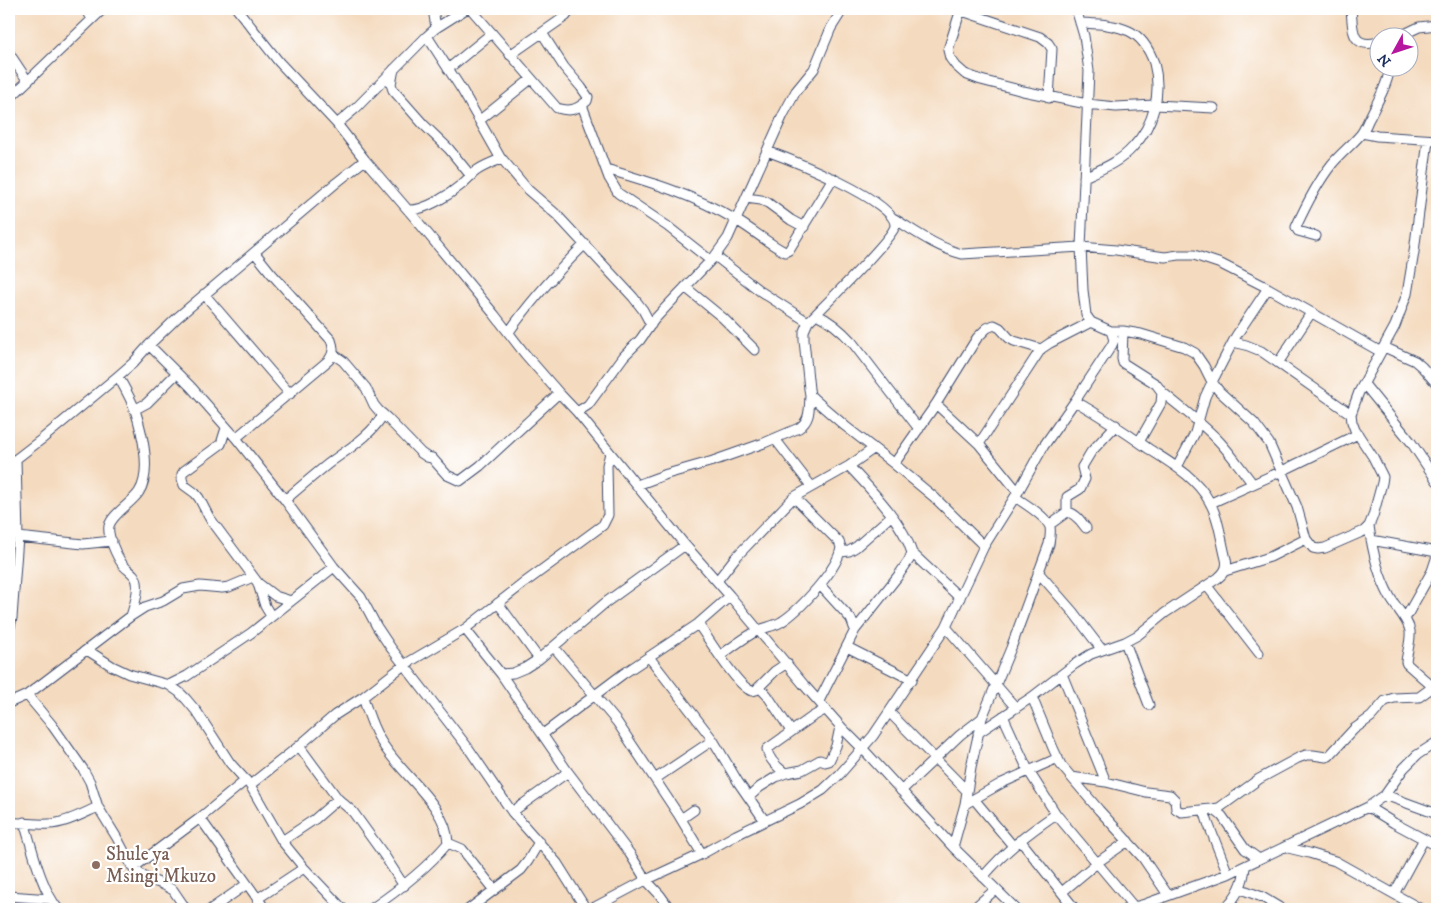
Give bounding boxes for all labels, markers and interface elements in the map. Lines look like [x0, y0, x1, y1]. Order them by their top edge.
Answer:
north arrow [1368, 28, 1418, 78]
text: N [1374, 49, 1395, 70]
place label: Shule ya Msingi Mkuzo [106, 843, 216, 888]
marker: Shule ya Msingi Mkuzo [90, 859, 102, 871]

